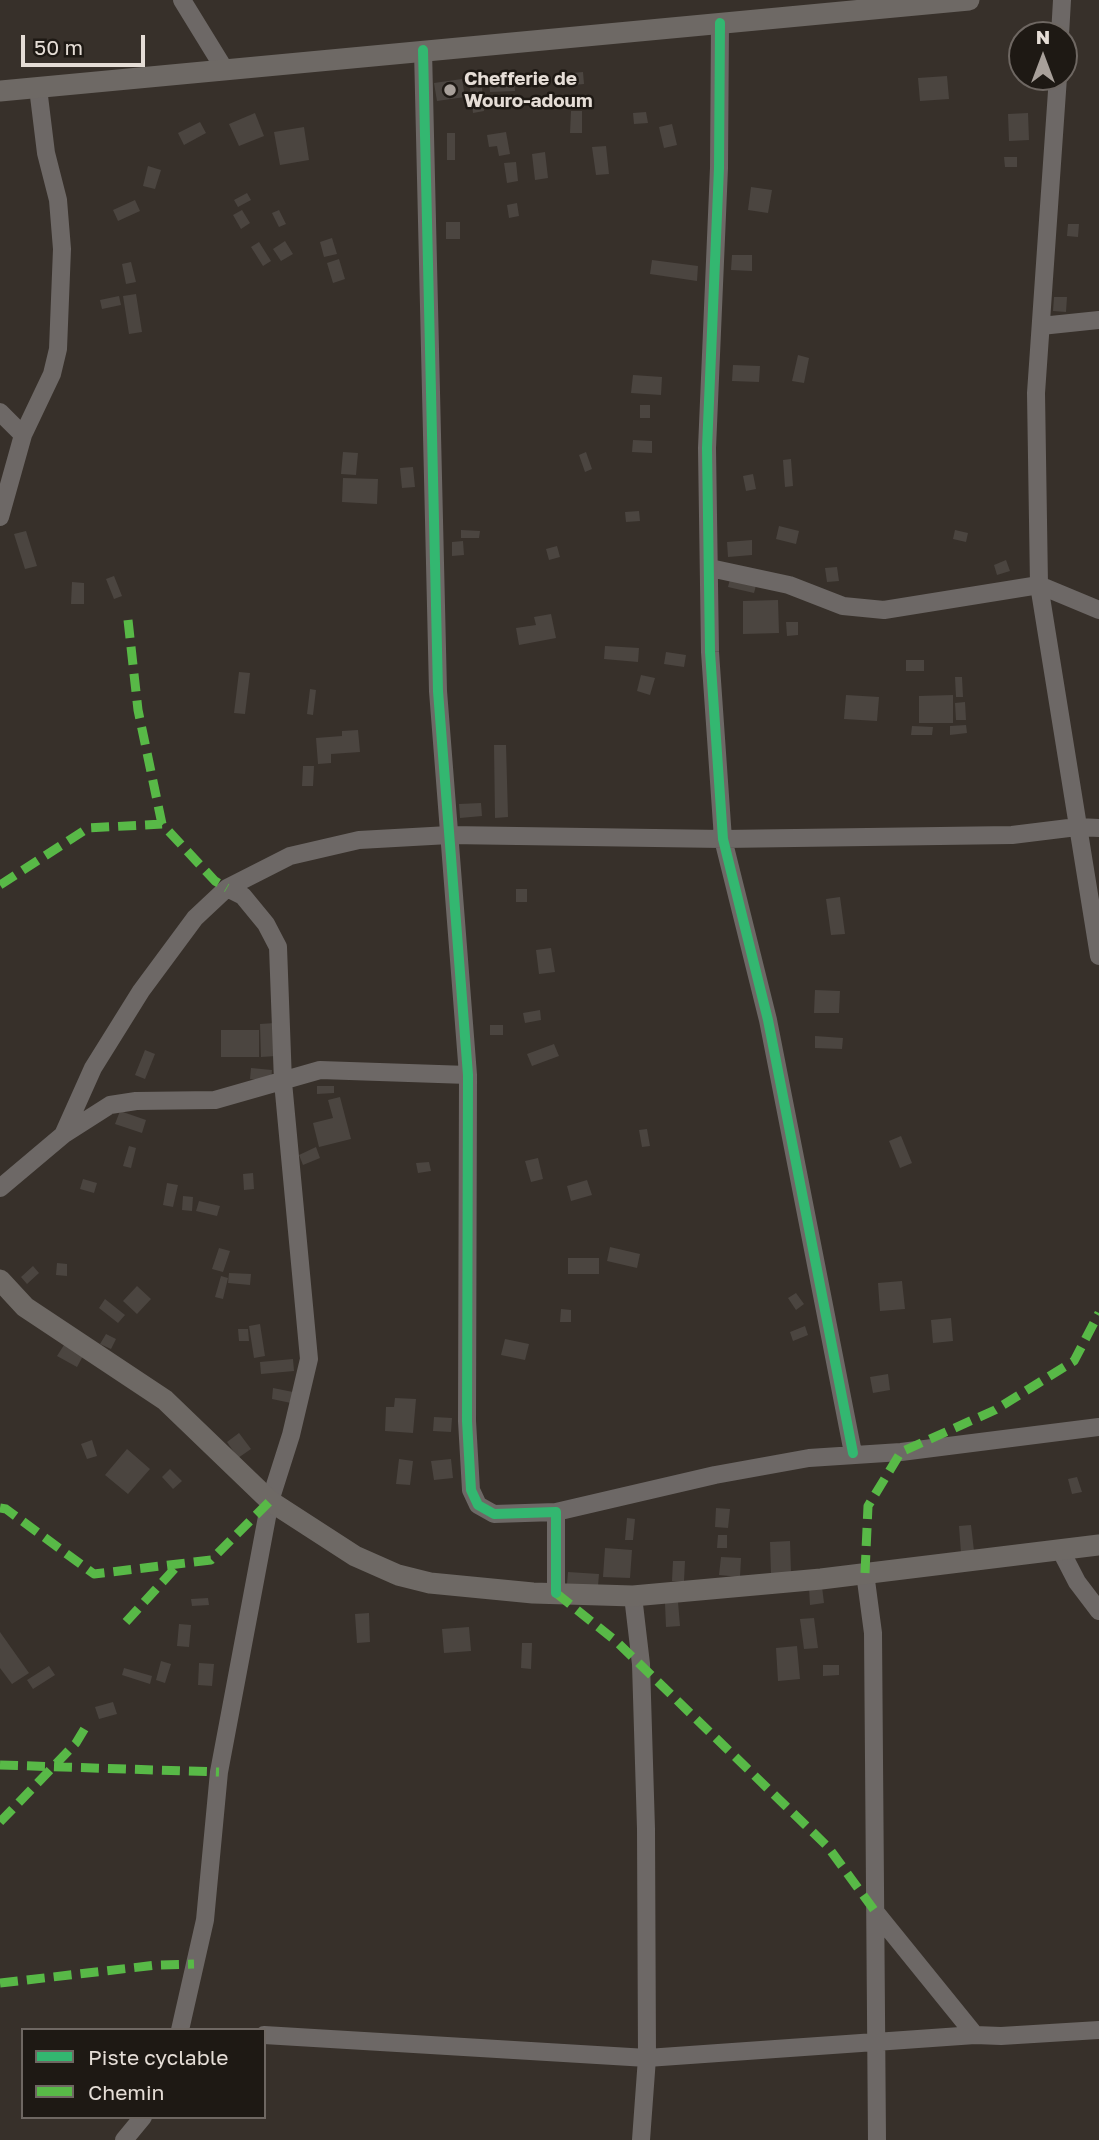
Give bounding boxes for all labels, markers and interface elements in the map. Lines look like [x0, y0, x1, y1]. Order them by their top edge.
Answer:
scale bar [24, 21, 149, 65]
north arrow [1008, 21, 1078, 91]
text: N [1036, 25, 1050, 48]
text: 50 m [34, 34, 83, 60]
place label: Chefferie de Wouro-adoum [464, 68, 593, 112]
marker: Chefferie de Wouro-adoum [442, 82, 458, 98]
legend [21, 2028, 266, 2119]
text: Piste cyclable [88, 2044, 228, 2070]
text: Chemin [88, 2079, 165, 2105]

